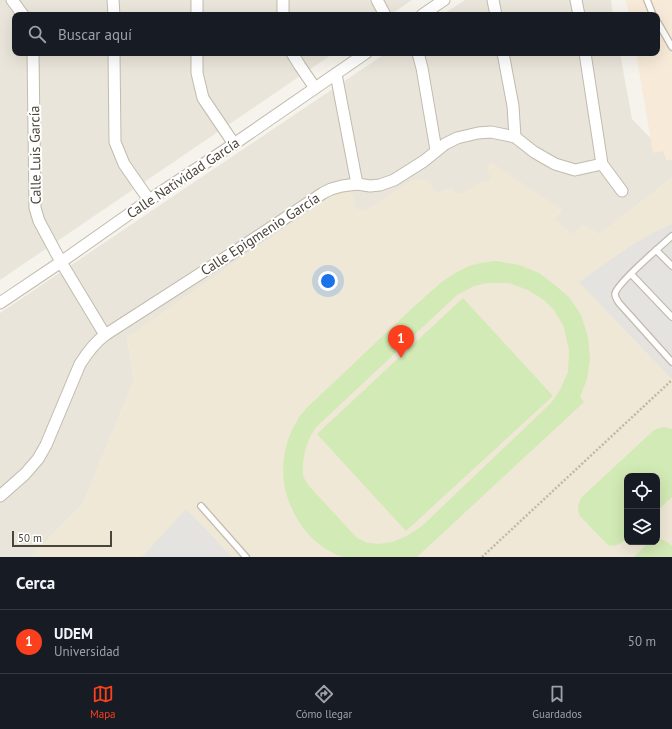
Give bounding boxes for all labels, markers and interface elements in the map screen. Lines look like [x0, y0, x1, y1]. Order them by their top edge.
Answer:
search box [12, 12, 660, 56]
icon: search [26, 23, 48, 45]
text: Buscar aquí [58, 25, 132, 44]
street label: Calle Luis García [25, 105, 45, 205]
street label: Calle Natividad García [123, 134, 243, 222]
street label: Calle Epigmenio García [197, 189, 323, 279]
your location [318, 271, 338, 291]
pin: 1 [388, 325, 414, 358]
map controls [624, 473, 660, 545]
button: locate [624, 473, 660, 509]
button: layers [624, 509, 660, 545]
scale bar [12, 529, 112, 548]
text: 50 m [18, 531, 42, 545]
text: Cerca [16, 572, 55, 594]
text: UDEM [54, 624, 93, 643]
text: 1 [25, 633, 33, 650]
text: 50 m [628, 633, 656, 650]
text: Universidad [54, 643, 120, 660]
tab: Mapa [90, 683, 116, 721]
tab: Cómo llegar [296, 683, 352, 721]
tab: Guardados [532, 683, 582, 721]

